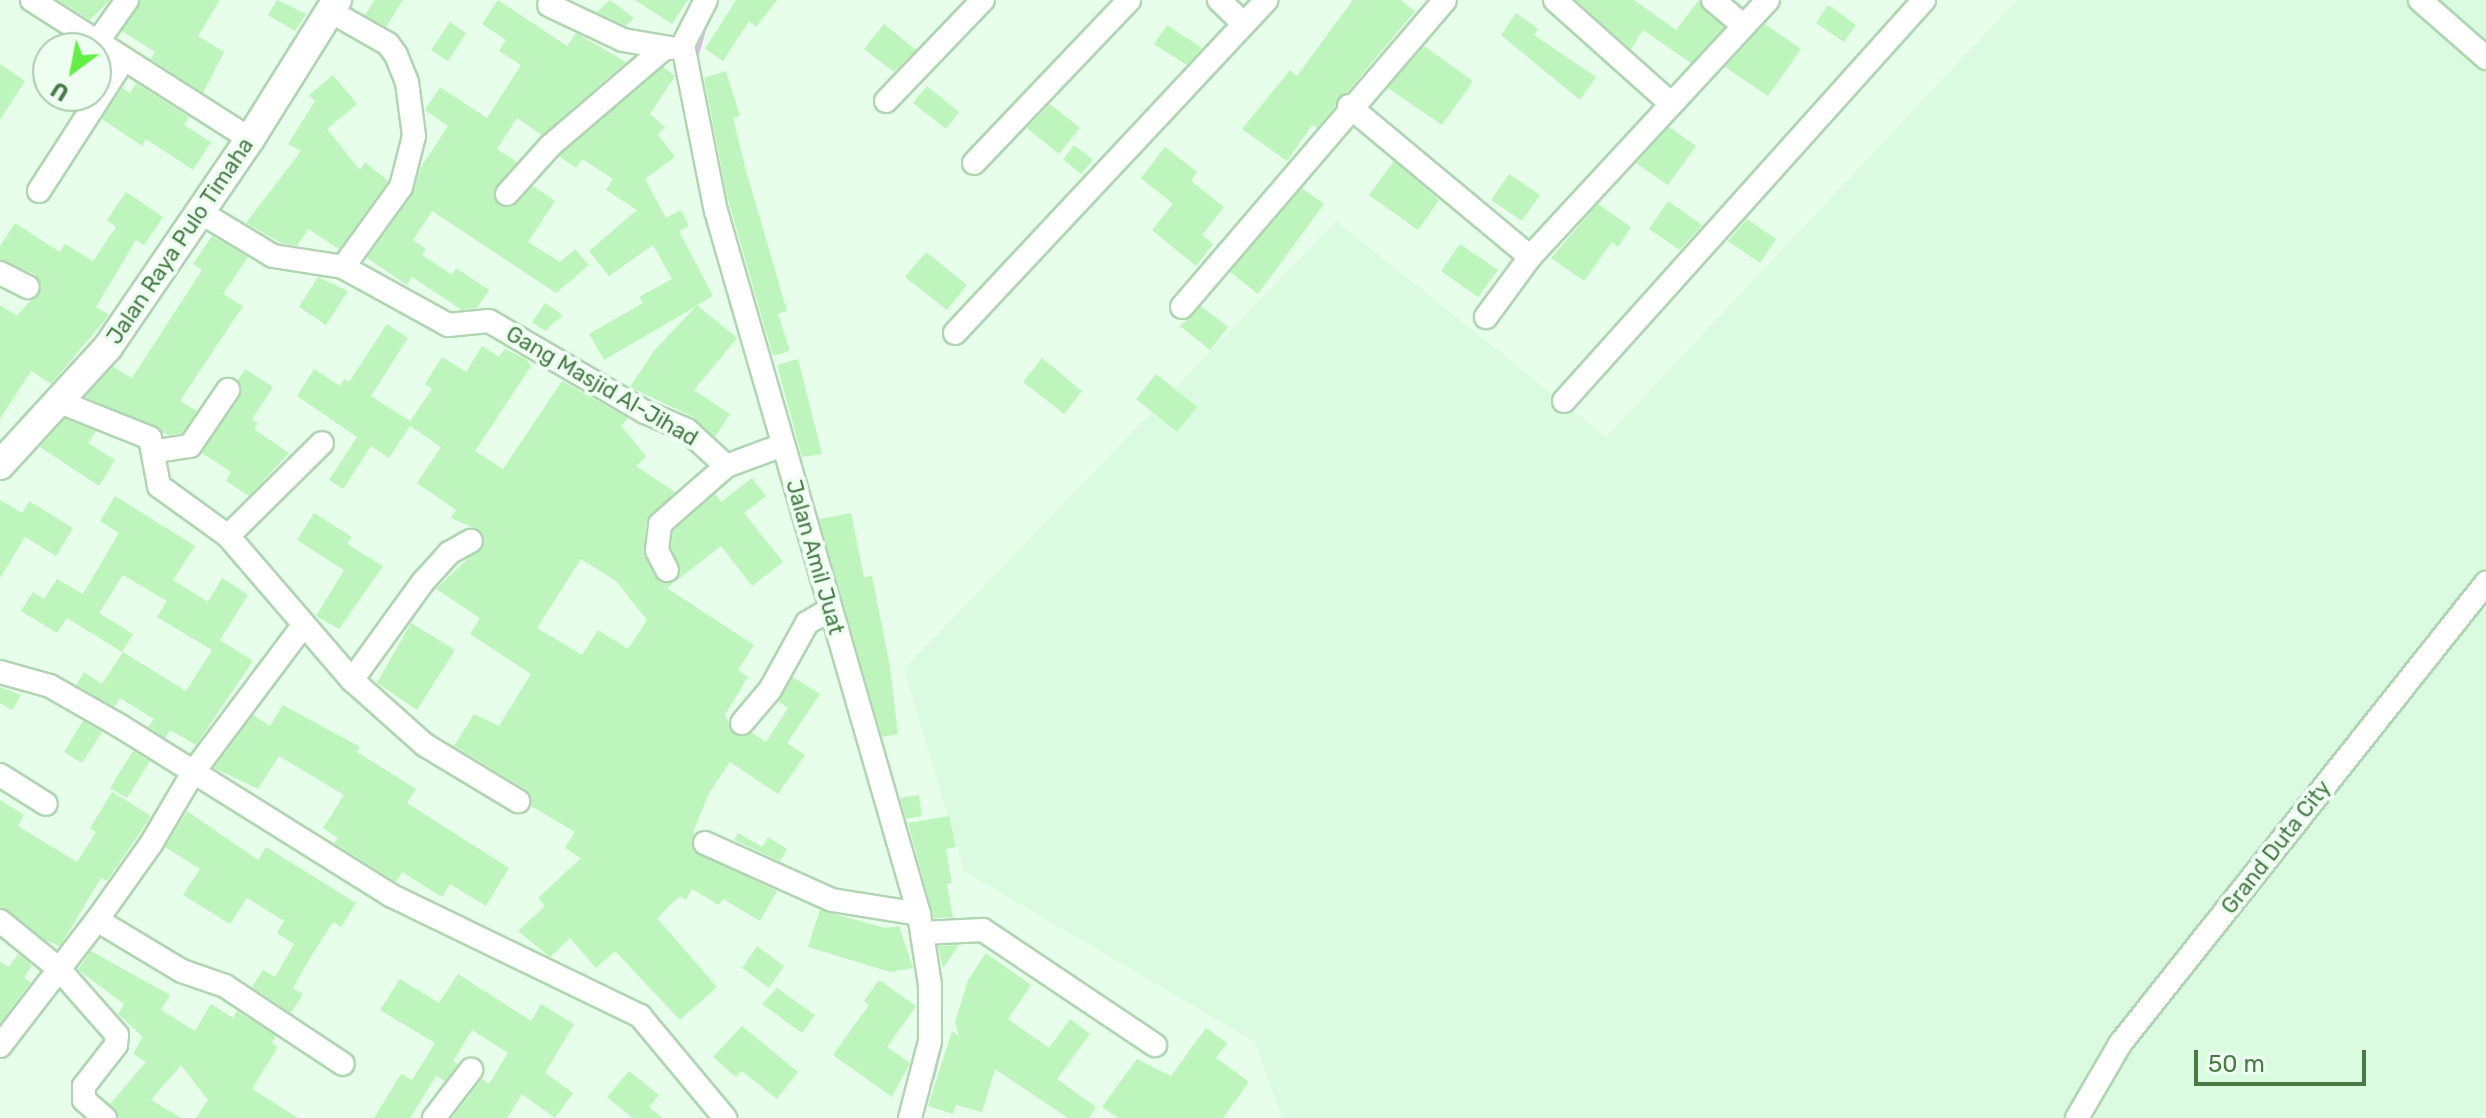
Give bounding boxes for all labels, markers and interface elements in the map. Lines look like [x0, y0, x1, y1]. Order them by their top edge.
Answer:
north arrow [32, 32, 112, 112]
text: U [46, 75, 74, 107]
street label: Jalan Raya Pulo Timaha [101, 133, 259, 349]
street label: Gang Masjid Al-Jihad [501, 320, 703, 452]
street label: Jalan Amil Juat [780, 476, 850, 638]
street label: Grand Duta City [2216, 775, 2336, 919]
scale bar [2198, 1034, 2370, 1084]
text: 50 m [2208, 1050, 2265, 1078]

